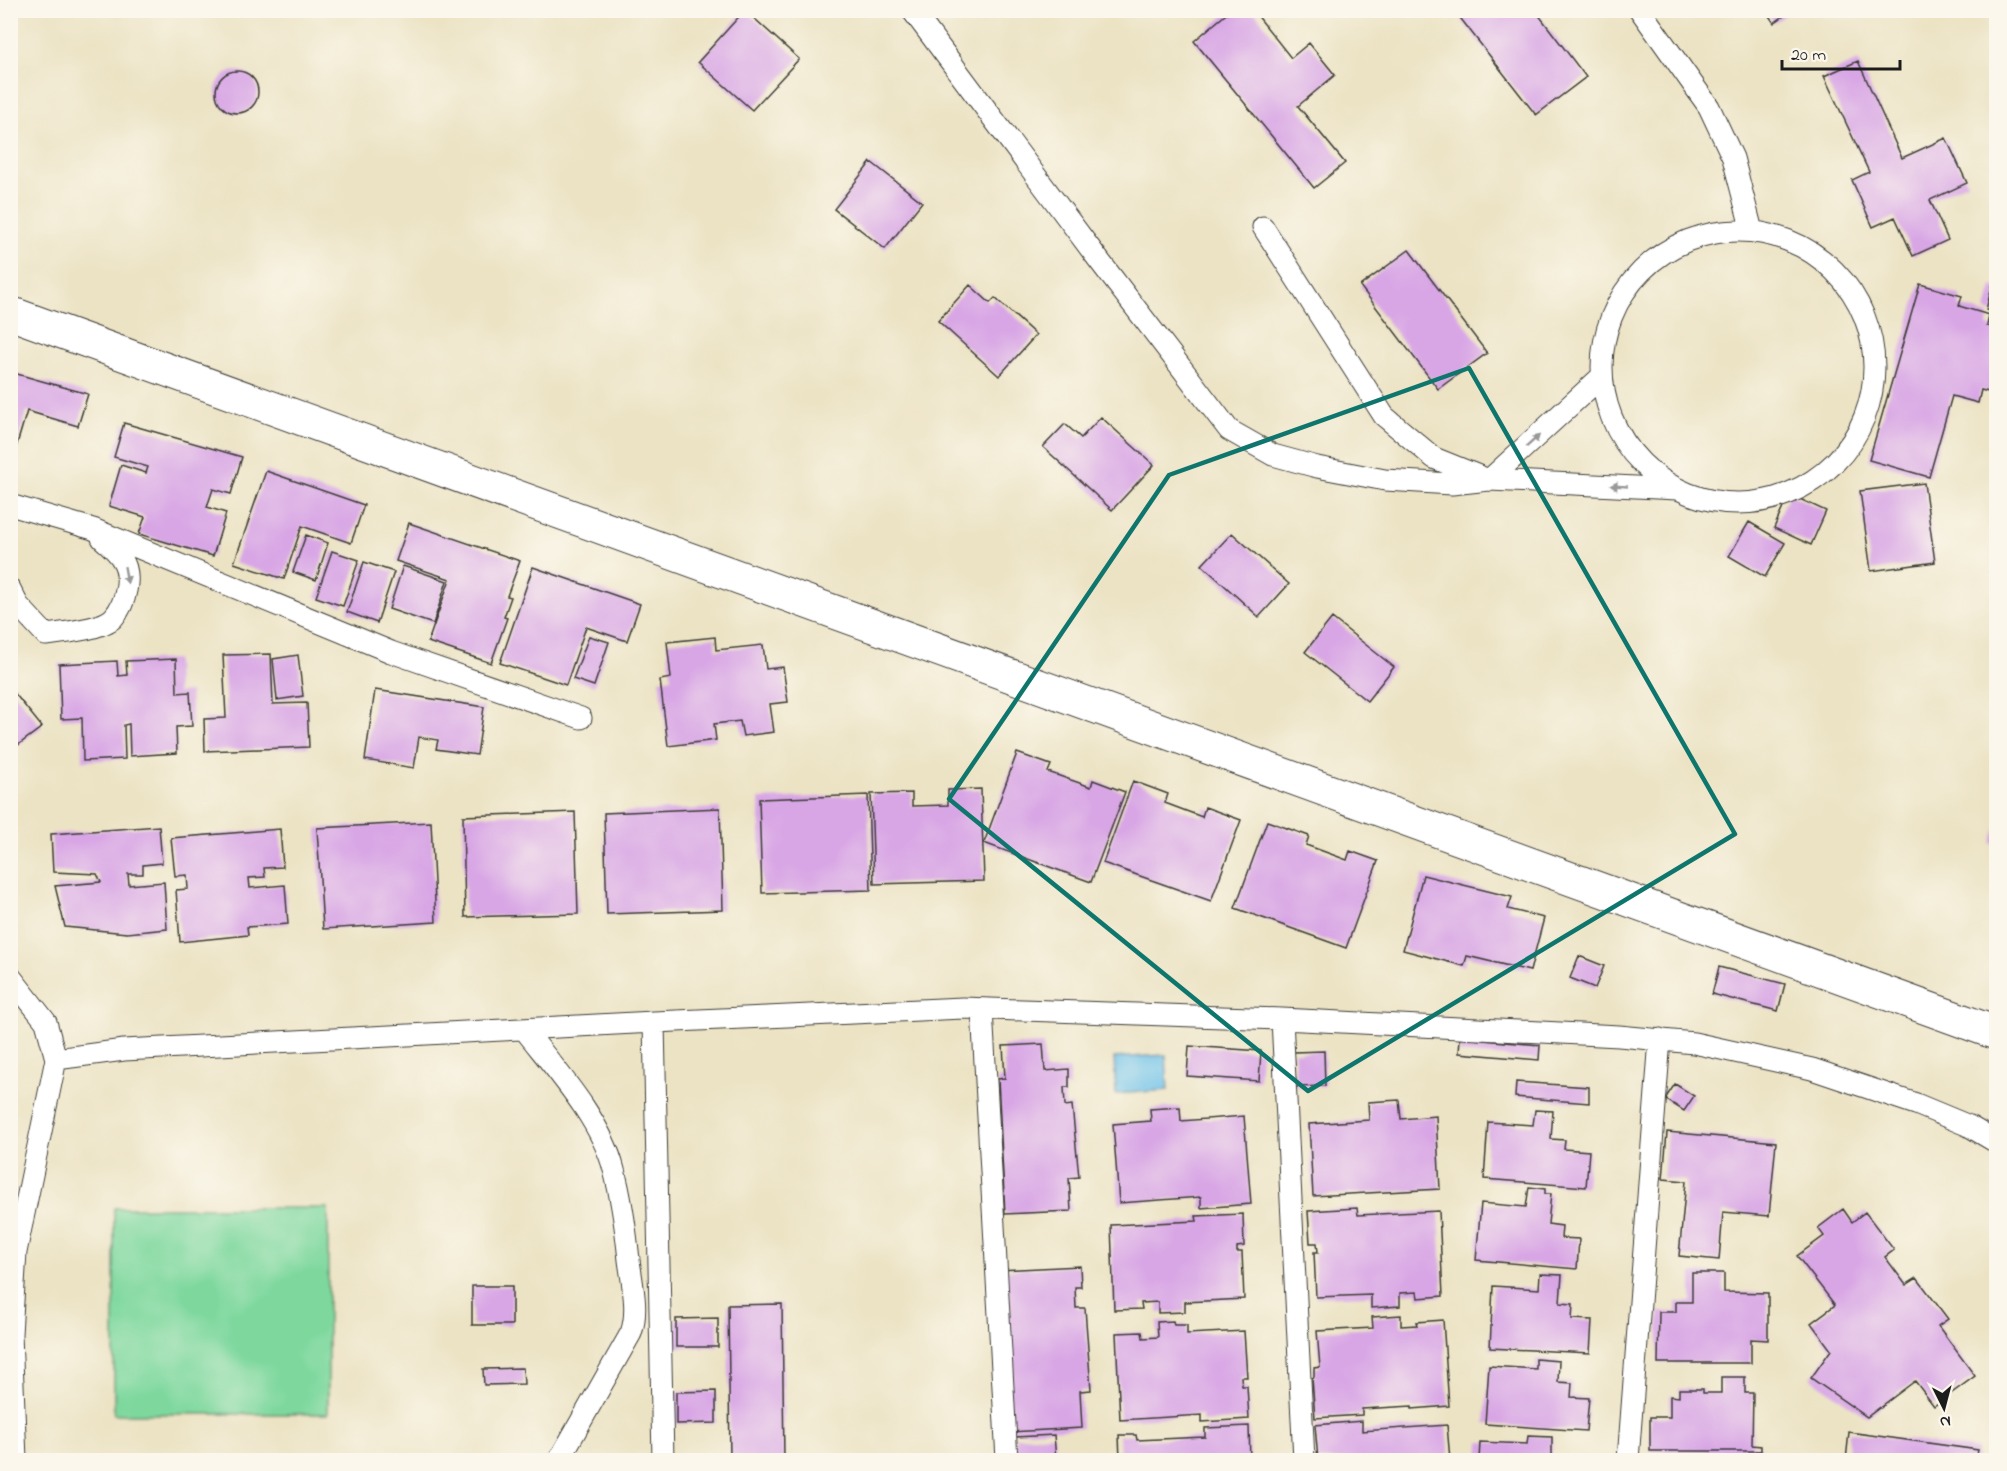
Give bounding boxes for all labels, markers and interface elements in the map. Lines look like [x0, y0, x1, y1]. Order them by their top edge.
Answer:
scale bar [1782, 33, 1900, 71]
text: 20 m [1791, 43, 1826, 69]
one-way arrow [1525, 435, 1540, 448]
one-way arrow [1609, 482, 1628, 491]
one-way arrow [122, 565, 131, 584]
north arrow [1914, 1378, 1974, 1438]
text: N [1939, 1408, 1952, 1433]

